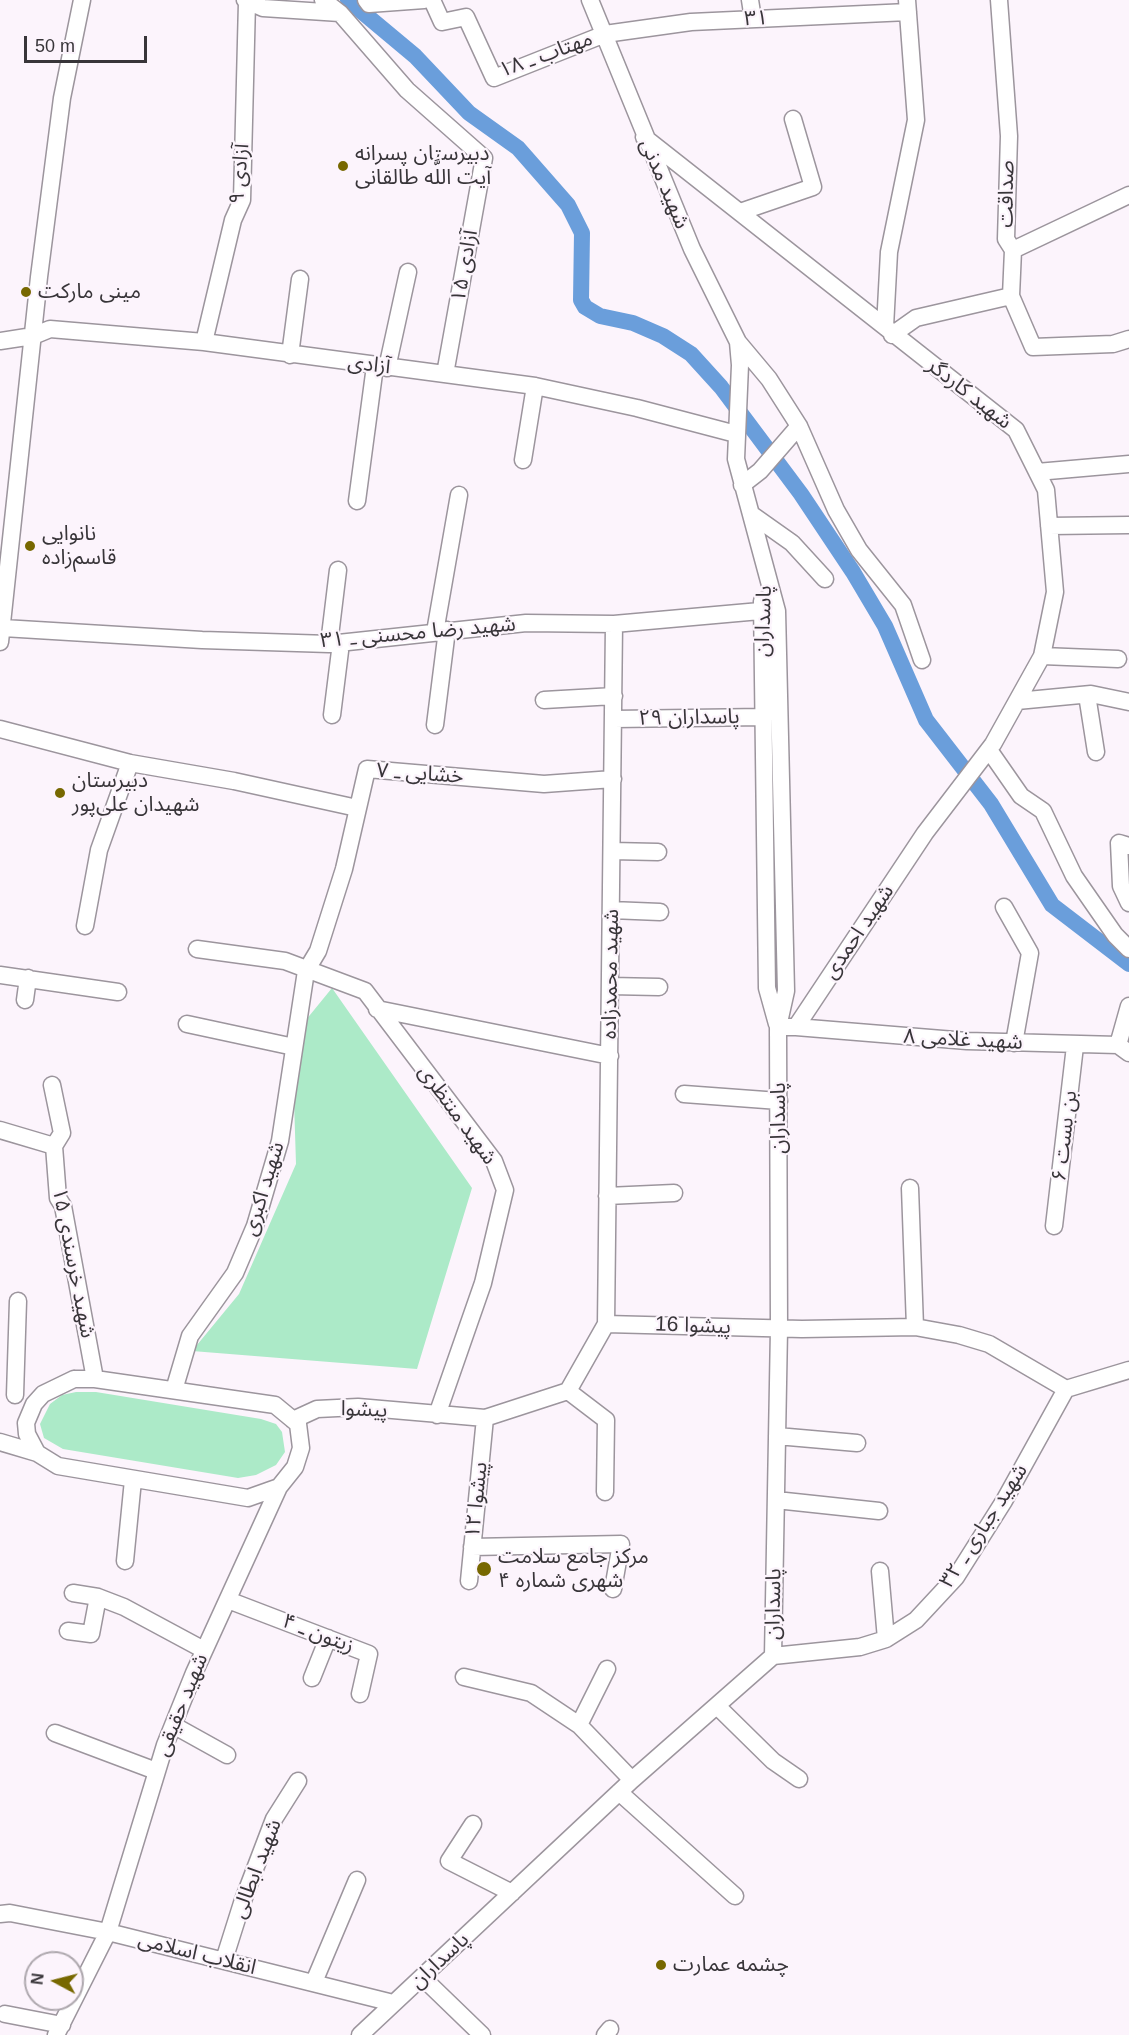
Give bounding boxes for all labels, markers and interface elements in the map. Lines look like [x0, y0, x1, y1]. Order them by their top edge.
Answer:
street label: ۳۱ [744, 6, 768, 32]
scale bar [27, 24, 150, 62]
street label: مهتاب ـ ۱۸ [496, 26, 596, 84]
text: 50 m [35, 36, 75, 56]
street label: شهید مدنی [634, 135, 694, 233]
place label: دبیرستان پسرانه آیت اللَّه طالقانی [355, 141, 491, 191]
street label: آزادی ۹ [225, 143, 255, 205]
marker: دبیرستان پسرانه آیت اللَّه طالقانی [336, 159, 350, 173]
street label: صداقت [994, 160, 1020, 228]
street label: آزادی ۱۵ [446, 228, 484, 304]
place label: مینی مارکت [38, 279, 141, 305]
marker: مینی مارکت [19, 285, 33, 299]
street label: آزادی [346, 350, 392, 380]
street label: شهید کاردگر [922, 353, 1016, 435]
place label: نانوایی قاسم‌زاده [42, 521, 116, 571]
marker: نانوایی قاسم‌زاده [23, 539, 37, 553]
street label: پاسداران [750, 585, 778, 657]
street label: شهید رضا محسنی ـ ۳۱ [319, 612, 517, 654]
street label: پاسداران ۲۹ [638, 705, 740, 731]
street label: خشایی ـ ۷ [376, 758, 464, 790]
place label: دبیرستان شهیدان علی‌پور [72, 768, 200, 818]
marker: دبیرستان شهیدان علی‌پور [53, 786, 67, 800]
street label: شهید احمدی [818, 880, 900, 984]
street label: شهید محمدزاده [597, 909, 625, 1039]
street label: ۸ شهید غلامی [903, 1024, 1023, 1056]
street label: شهید منتظری [412, 1060, 502, 1170]
street label: پاسداران [766, 1082, 792, 1154]
street label: بن بست ۶ [1047, 1089, 1083, 1183]
street label: شهید اکبری [238, 1139, 290, 1239]
street label: شهید خرسندی ۱۵ [46, 1186, 100, 1340]
street label: پیشوا 16 [655, 1312, 731, 1340]
street label: پیشوا [340, 1397, 388, 1423]
street label: شهید جباری ـ ۳۲ [935, 1459, 1033, 1593]
street label: پیشوا ۱۲ [460, 1461, 494, 1539]
place label: مرکز جامع سلامت شهری شماره ۴ [498, 1544, 649, 1594]
marker: مرکز جامع سلامت شهری شماره ۴ [475, 1560, 493, 1578]
street label: پاسداران [761, 1568, 787, 1640]
street label: زیتون ـ ۴ [279, 1609, 357, 1659]
street label: شهید حقیقی [150, 1650, 214, 1760]
street label: شهید ابطالی [227, 1816, 287, 1922]
street label: انقلاب اسلامی [135, 1927, 259, 1981]
street label: پاسداران [405, 1927, 475, 1995]
north arrow [24, 1951, 84, 2011]
place label: چشمه عمارت [673, 1952, 789, 1978]
marker: چشمه عمارت [654, 1958, 668, 1972]
text: N [28, 1972, 47, 1986]

